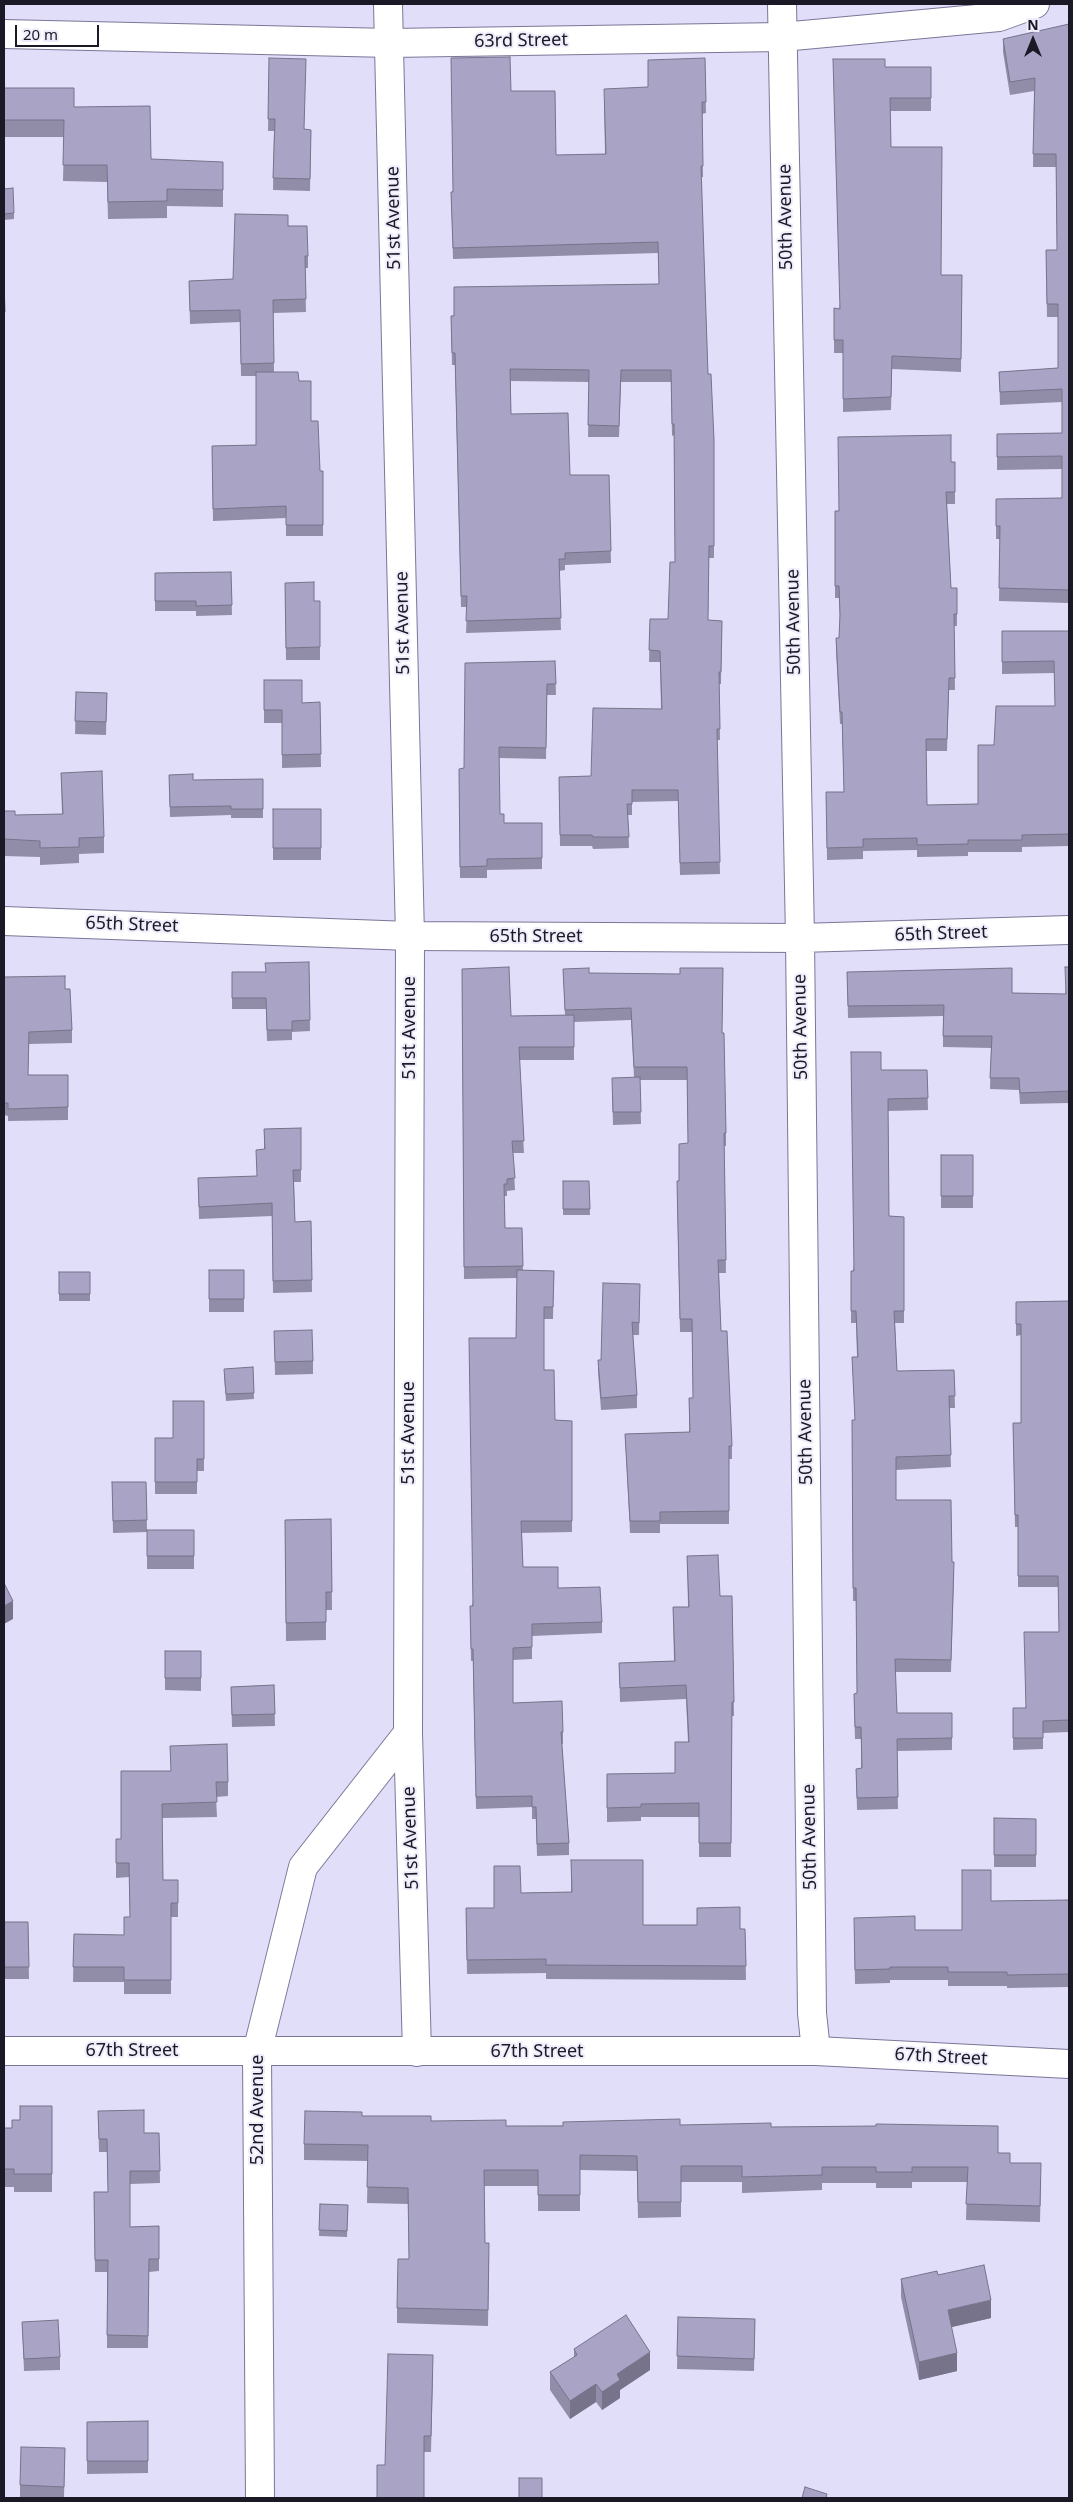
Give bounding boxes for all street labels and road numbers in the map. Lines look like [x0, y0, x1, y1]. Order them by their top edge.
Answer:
street label: 63rd Street [474, 29, 568, 53]
street label: 50th Avenue [774, 164, 798, 270]
street label: 51st Avenue [382, 166, 406, 270]
street label: 50th Avenue [782, 569, 806, 675]
street label: 51st Avenue [391, 571, 415, 675]
street label: 65th Street [85, 913, 179, 937]
street label: 65th Street [894, 922, 988, 946]
street label: 65th Street [489, 926, 583, 948]
street label: 50th Avenue [789, 974, 813, 1080]
street label: 51st Avenue [399, 976, 421, 1080]
street label: 50th Avenue [794, 1379, 818, 1485]
street label: 51st Avenue [398, 1381, 420, 1485]
street label: 50th Avenue [798, 1784, 822, 1890]
street label: 51st Avenue [398, 1786, 424, 1890]
street label: 67th Street [85, 2040, 179, 2062]
street label: 67th Street [490, 2041, 584, 2063]
street label: 67th Street [894, 2044, 988, 2070]
street label: 52nd Avenue [247, 2055, 269, 2165]

